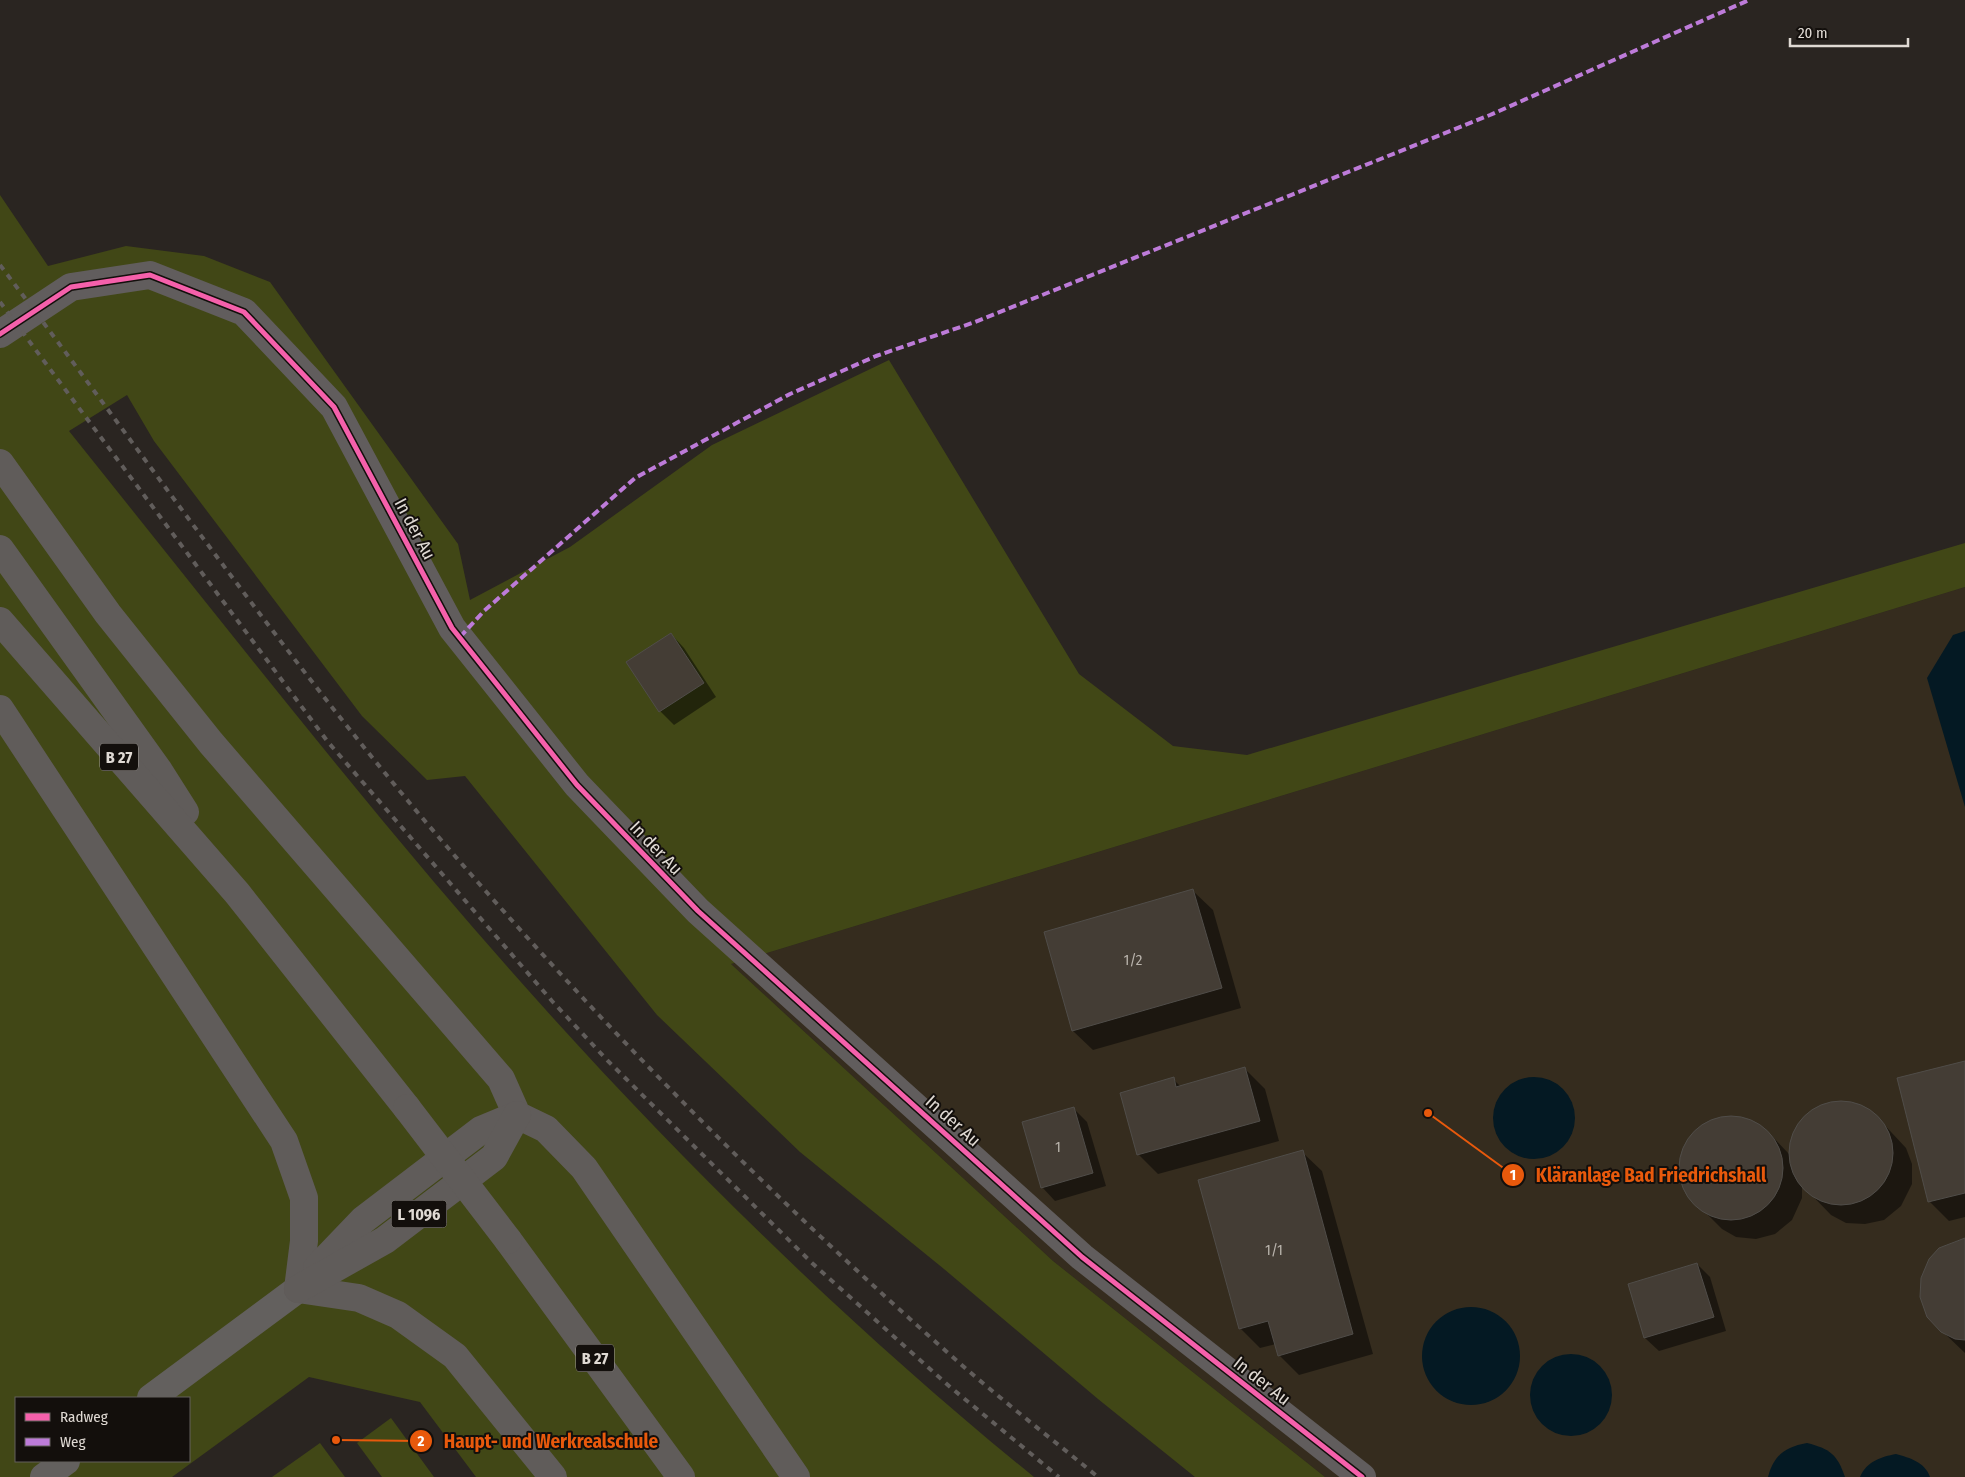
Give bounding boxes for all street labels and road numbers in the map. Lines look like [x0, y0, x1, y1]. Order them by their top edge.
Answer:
street label: In der Au [390, 495, 440, 563]
road number: B 27 [100, 744, 138, 770]
street label: In der Au [625, 816, 687, 880]
street label: In der Au [921, 1091, 985, 1151]
road number: L 1096 [392, 1200, 446, 1228]
road number: B 27 [576, 1345, 614, 1372]
street label: In der Au [1229, 1352, 1295, 1410]

